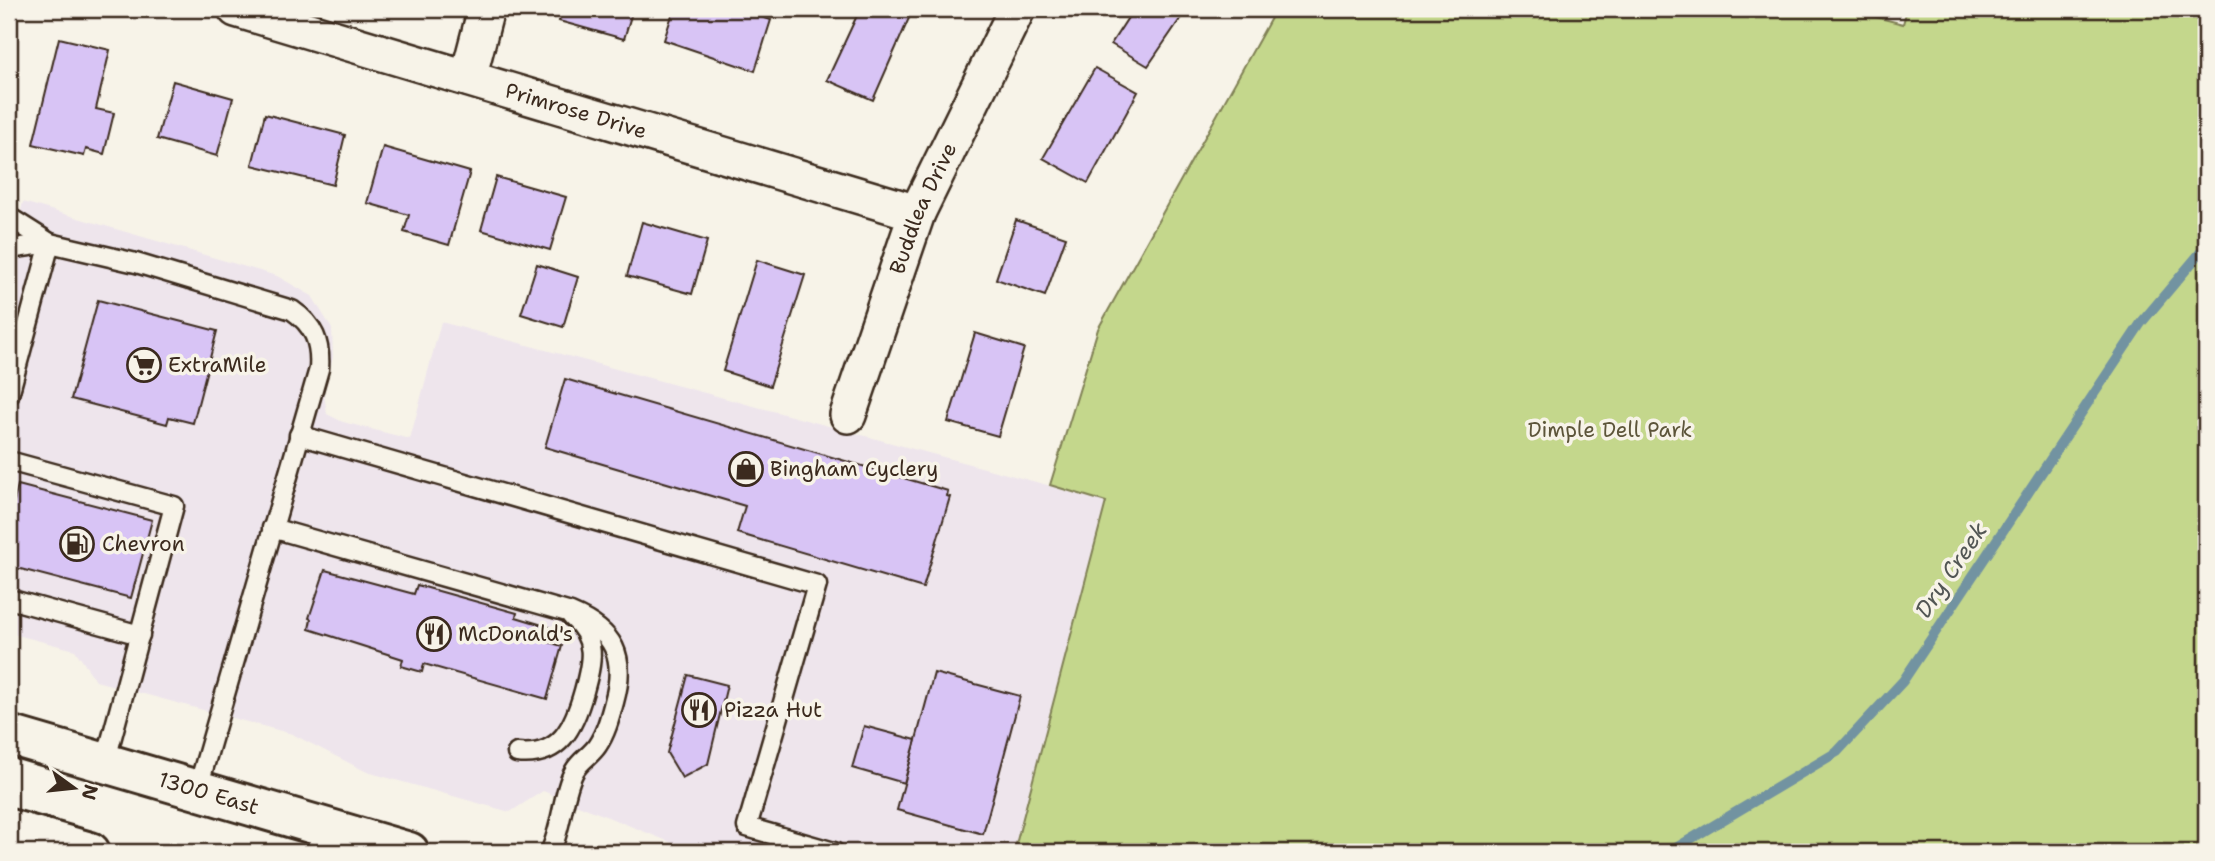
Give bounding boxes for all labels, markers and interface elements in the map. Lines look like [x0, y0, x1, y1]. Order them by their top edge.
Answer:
street label: Primrose Drive [502, 76, 650, 145]
street label: Buddlea Drive [883, 138, 963, 278]
supermarket icon: ExtraMile [125, 346, 163, 384]
place label: ExtraMile [168, 351, 267, 379]
park label: Dimple Dell Park [1528, 416, 1692, 444]
shop icon: Bingham Cyclery [727, 450, 765, 488]
place label: Bingham Cyclery [770, 455, 938, 483]
water label: Dry Creek [1908, 516, 1994, 624]
fuel station icon: Chevron [58, 525, 96, 563]
place label: Chevron [102, 530, 185, 558]
restaurant icon: McDonald's [415, 615, 453, 653]
place label: McDonald's [458, 620, 573, 648]
restaurant icon: Pizza Hut [680, 691, 718, 729]
place label: Pizza Hut [724, 696, 822, 724]
north arrow [38, 752, 108, 822]
street label: 1300 East [155, 765, 262, 821]
text: N [76, 782, 104, 803]

